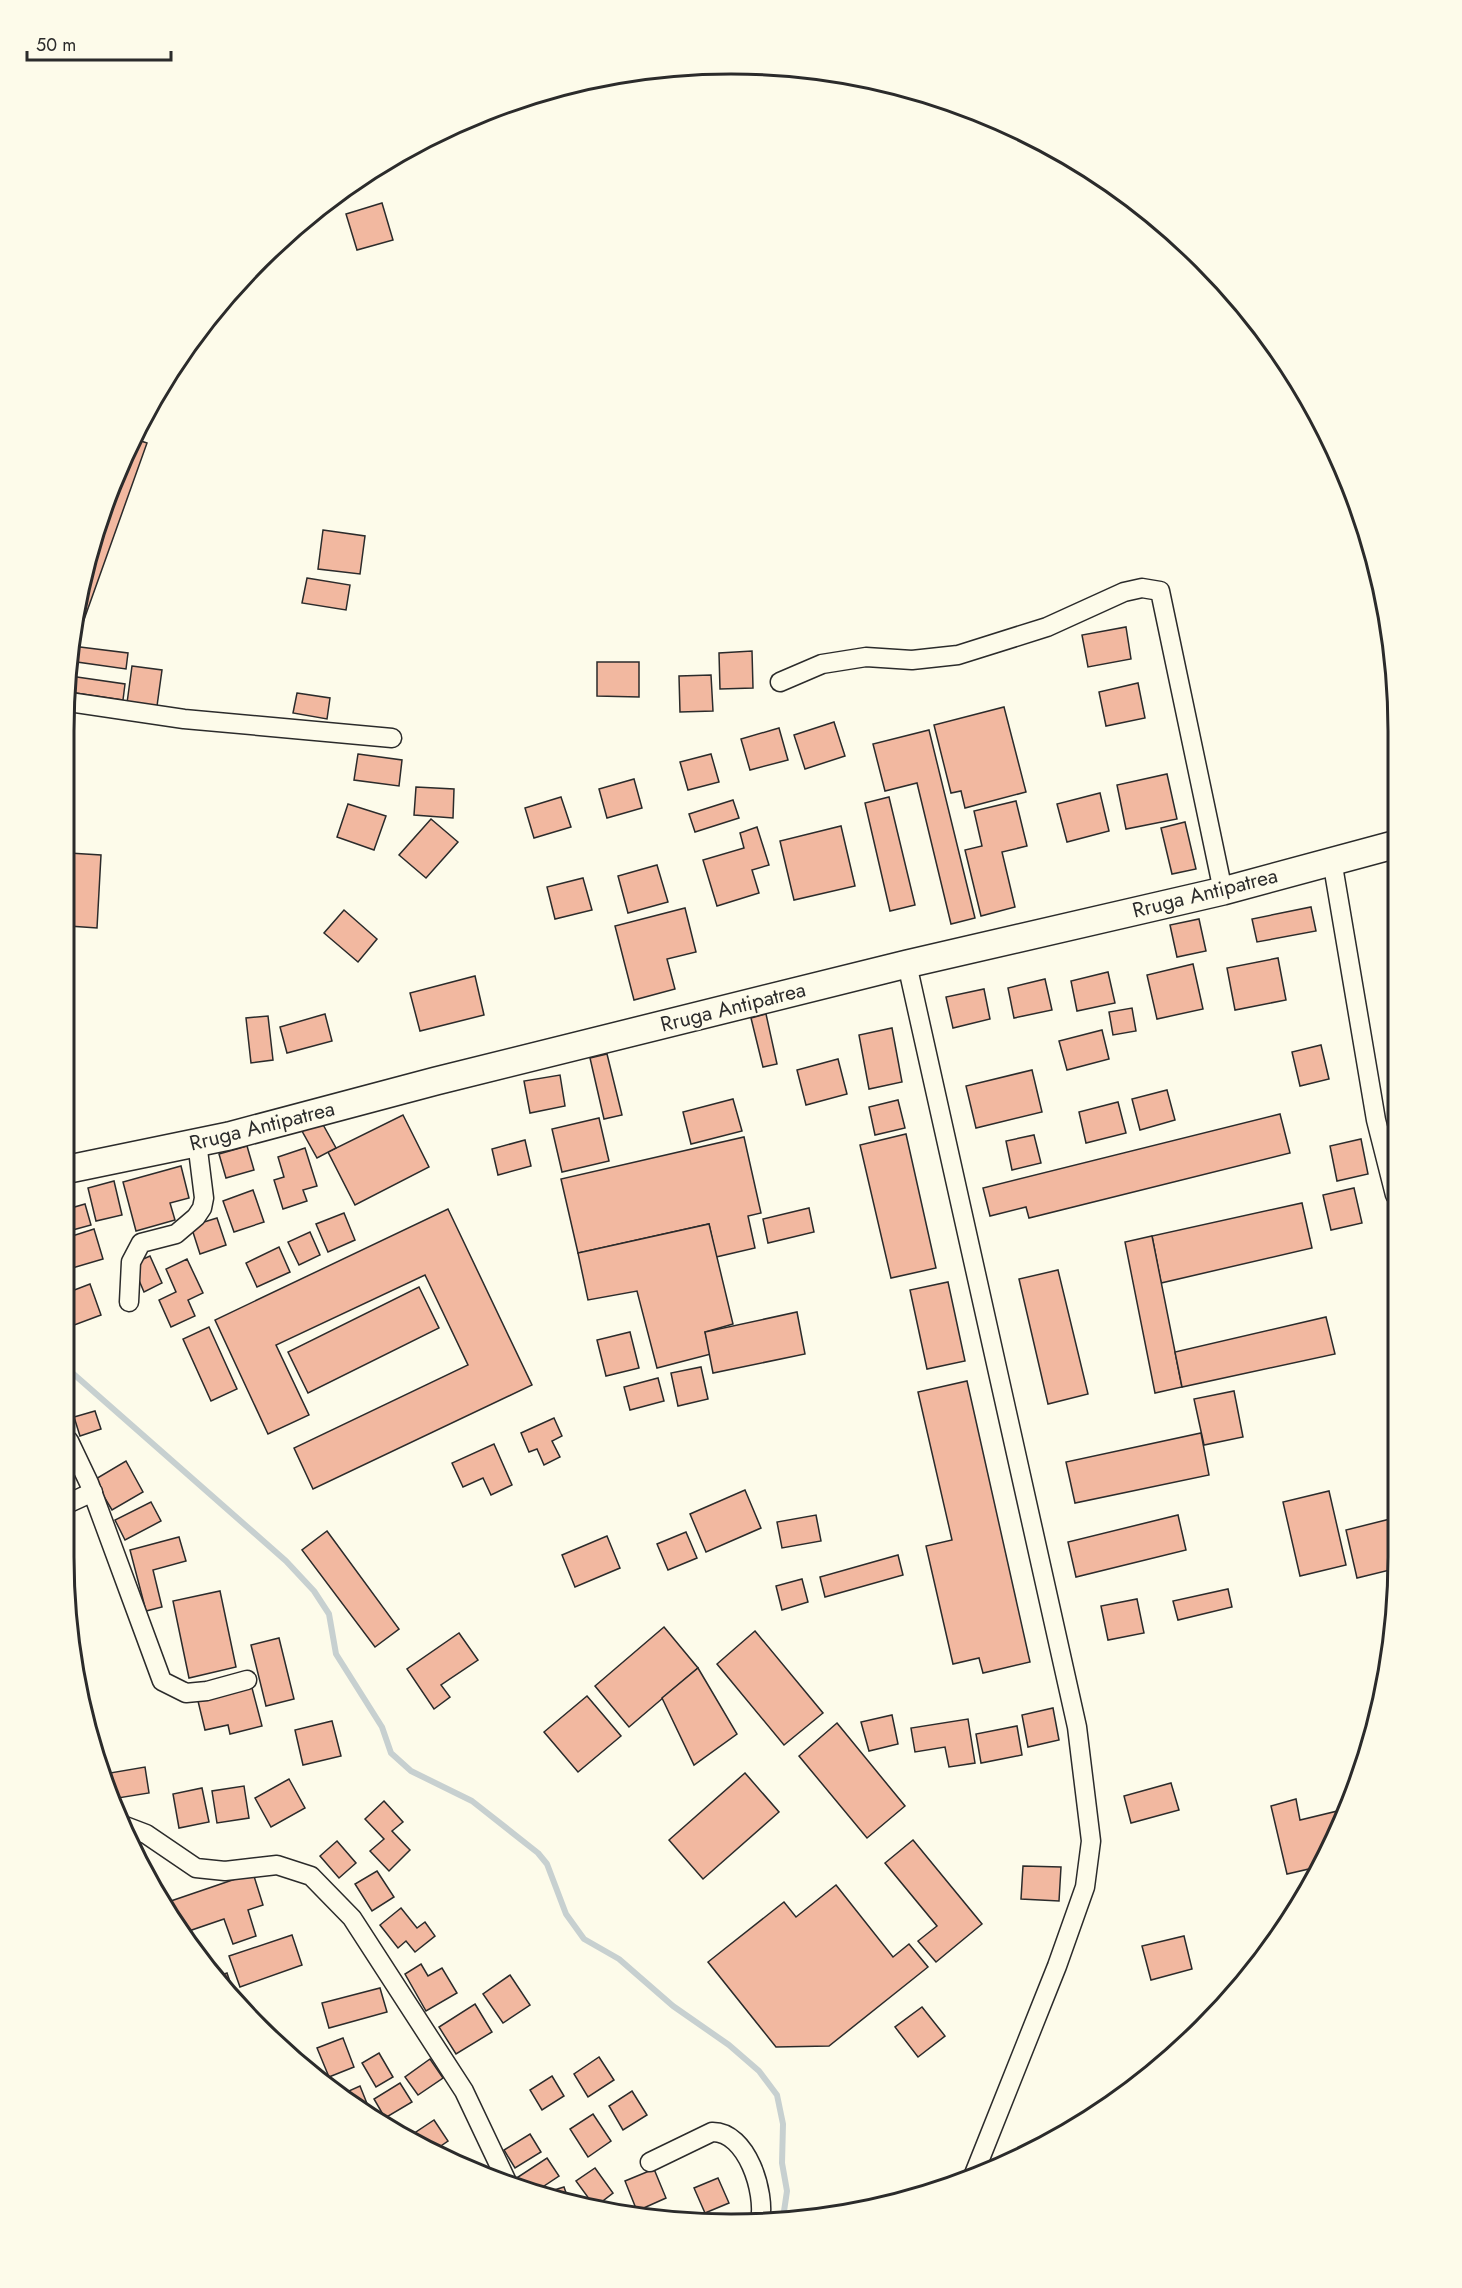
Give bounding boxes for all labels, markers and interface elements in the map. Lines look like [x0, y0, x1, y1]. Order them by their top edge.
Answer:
scale bar [27, 24, 171, 62]
text: 50 m [36, 32, 76, 58]
street label: Rruga Antipatrea [1129, 860, 1281, 926]
street label: Rruga Antipatrea [657, 974, 809, 1040]
street label: Rruga Antipatrea [186, 1093, 338, 1159]

